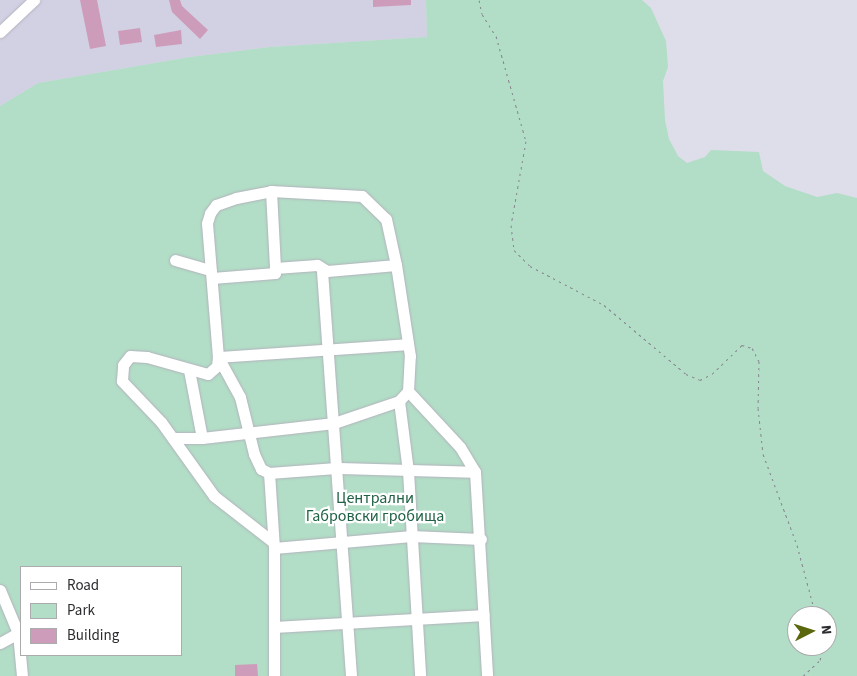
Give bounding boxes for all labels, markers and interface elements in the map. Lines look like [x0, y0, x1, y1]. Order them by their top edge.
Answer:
park label: Централни Габровски гробища [306, 488, 444, 526]
legend [20, 566, 182, 656]
text: Road [67, 575, 99, 596]
text: Park [67, 600, 95, 621]
north arrow [787, 606, 837, 656]
text: N [816, 624, 836, 635]
text: Building [67, 625, 119, 646]

